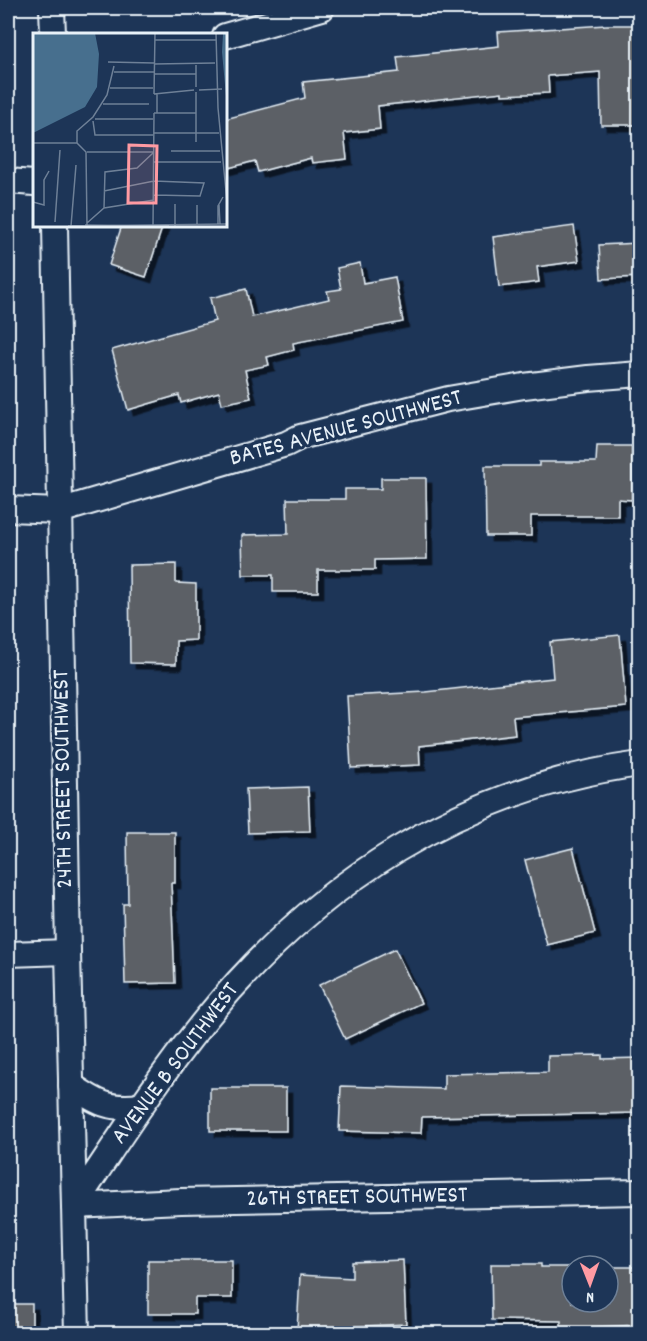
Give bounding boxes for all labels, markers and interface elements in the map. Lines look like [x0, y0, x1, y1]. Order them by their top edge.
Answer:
inset map [33, 33, 226, 226]
street label: BATES AVENUE SOUTHWEST [226, 382, 466, 476]
street label: 24TH STREET SOUTHWEST [45, 669, 83, 889]
street label: AVENUE B SOUTHWEST [104, 976, 248, 1152]
street label: 26TH STREET SOUTHWEST [246, 1179, 468, 1217]
north arrow [560, 1254, 620, 1314]
text: N [586, 1285, 594, 1308]

